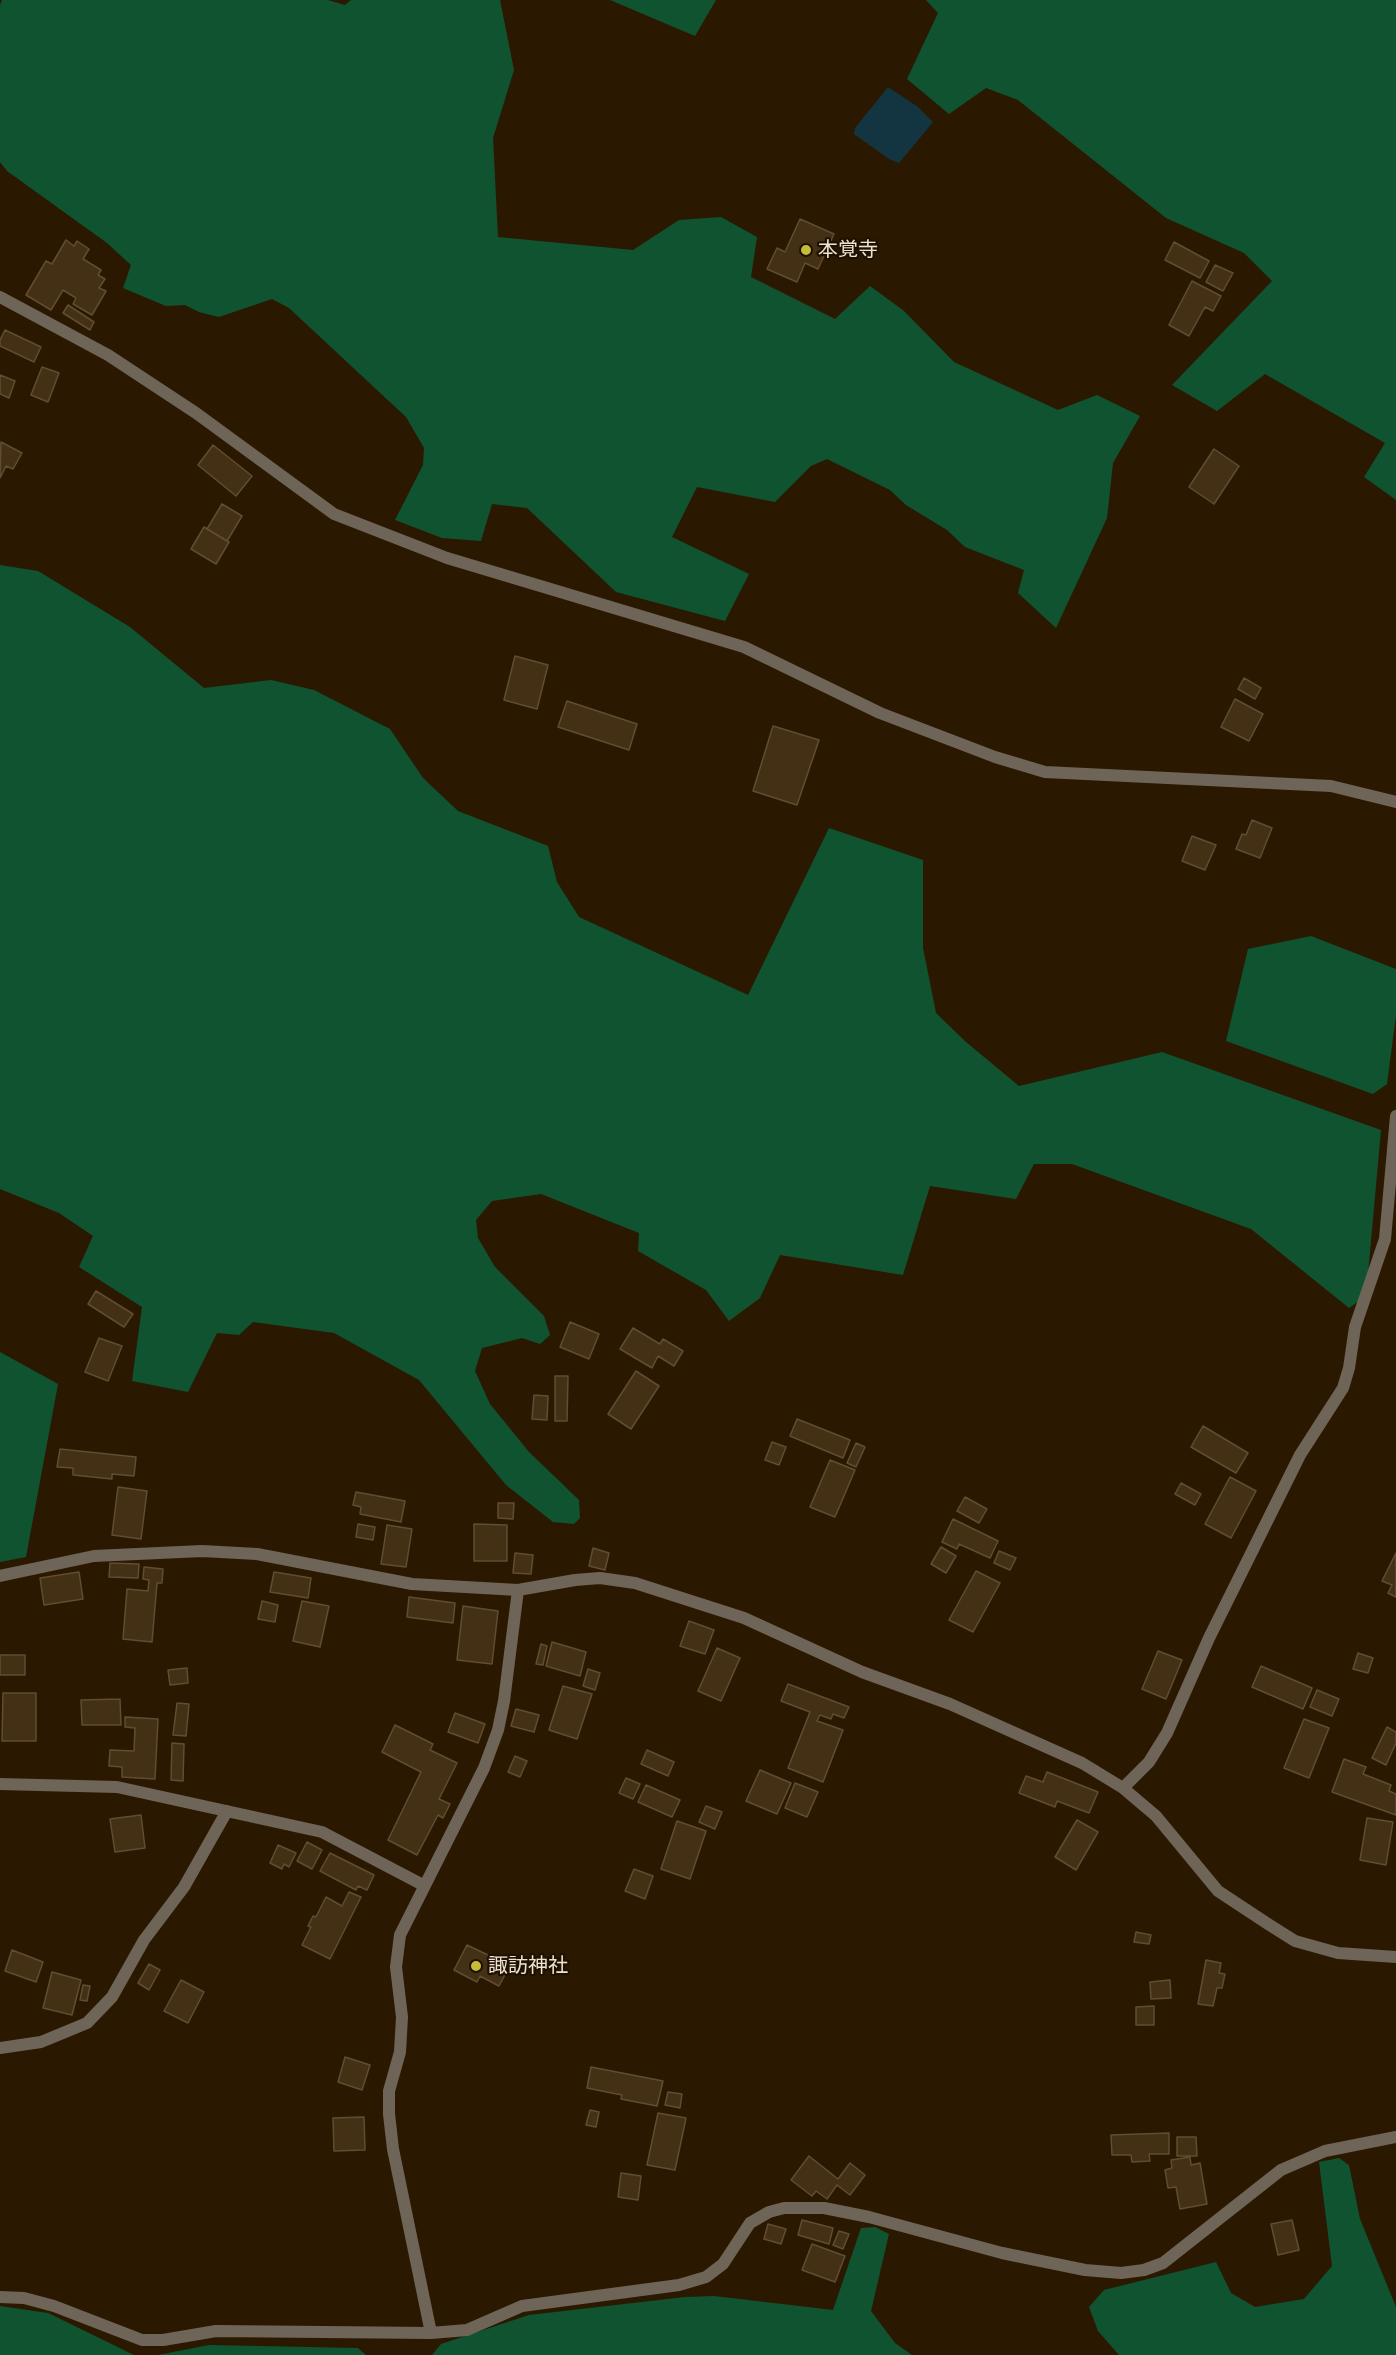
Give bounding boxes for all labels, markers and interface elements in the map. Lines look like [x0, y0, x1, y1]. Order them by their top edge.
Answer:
place label: 本覚寺 [818, 238, 878, 262]
marker: 本覚寺 [799, 243, 813, 257]
place label: 諏訪神社 [488, 1954, 568, 1978]
marker: 諏訪神社 [469, 1959, 483, 1973]

